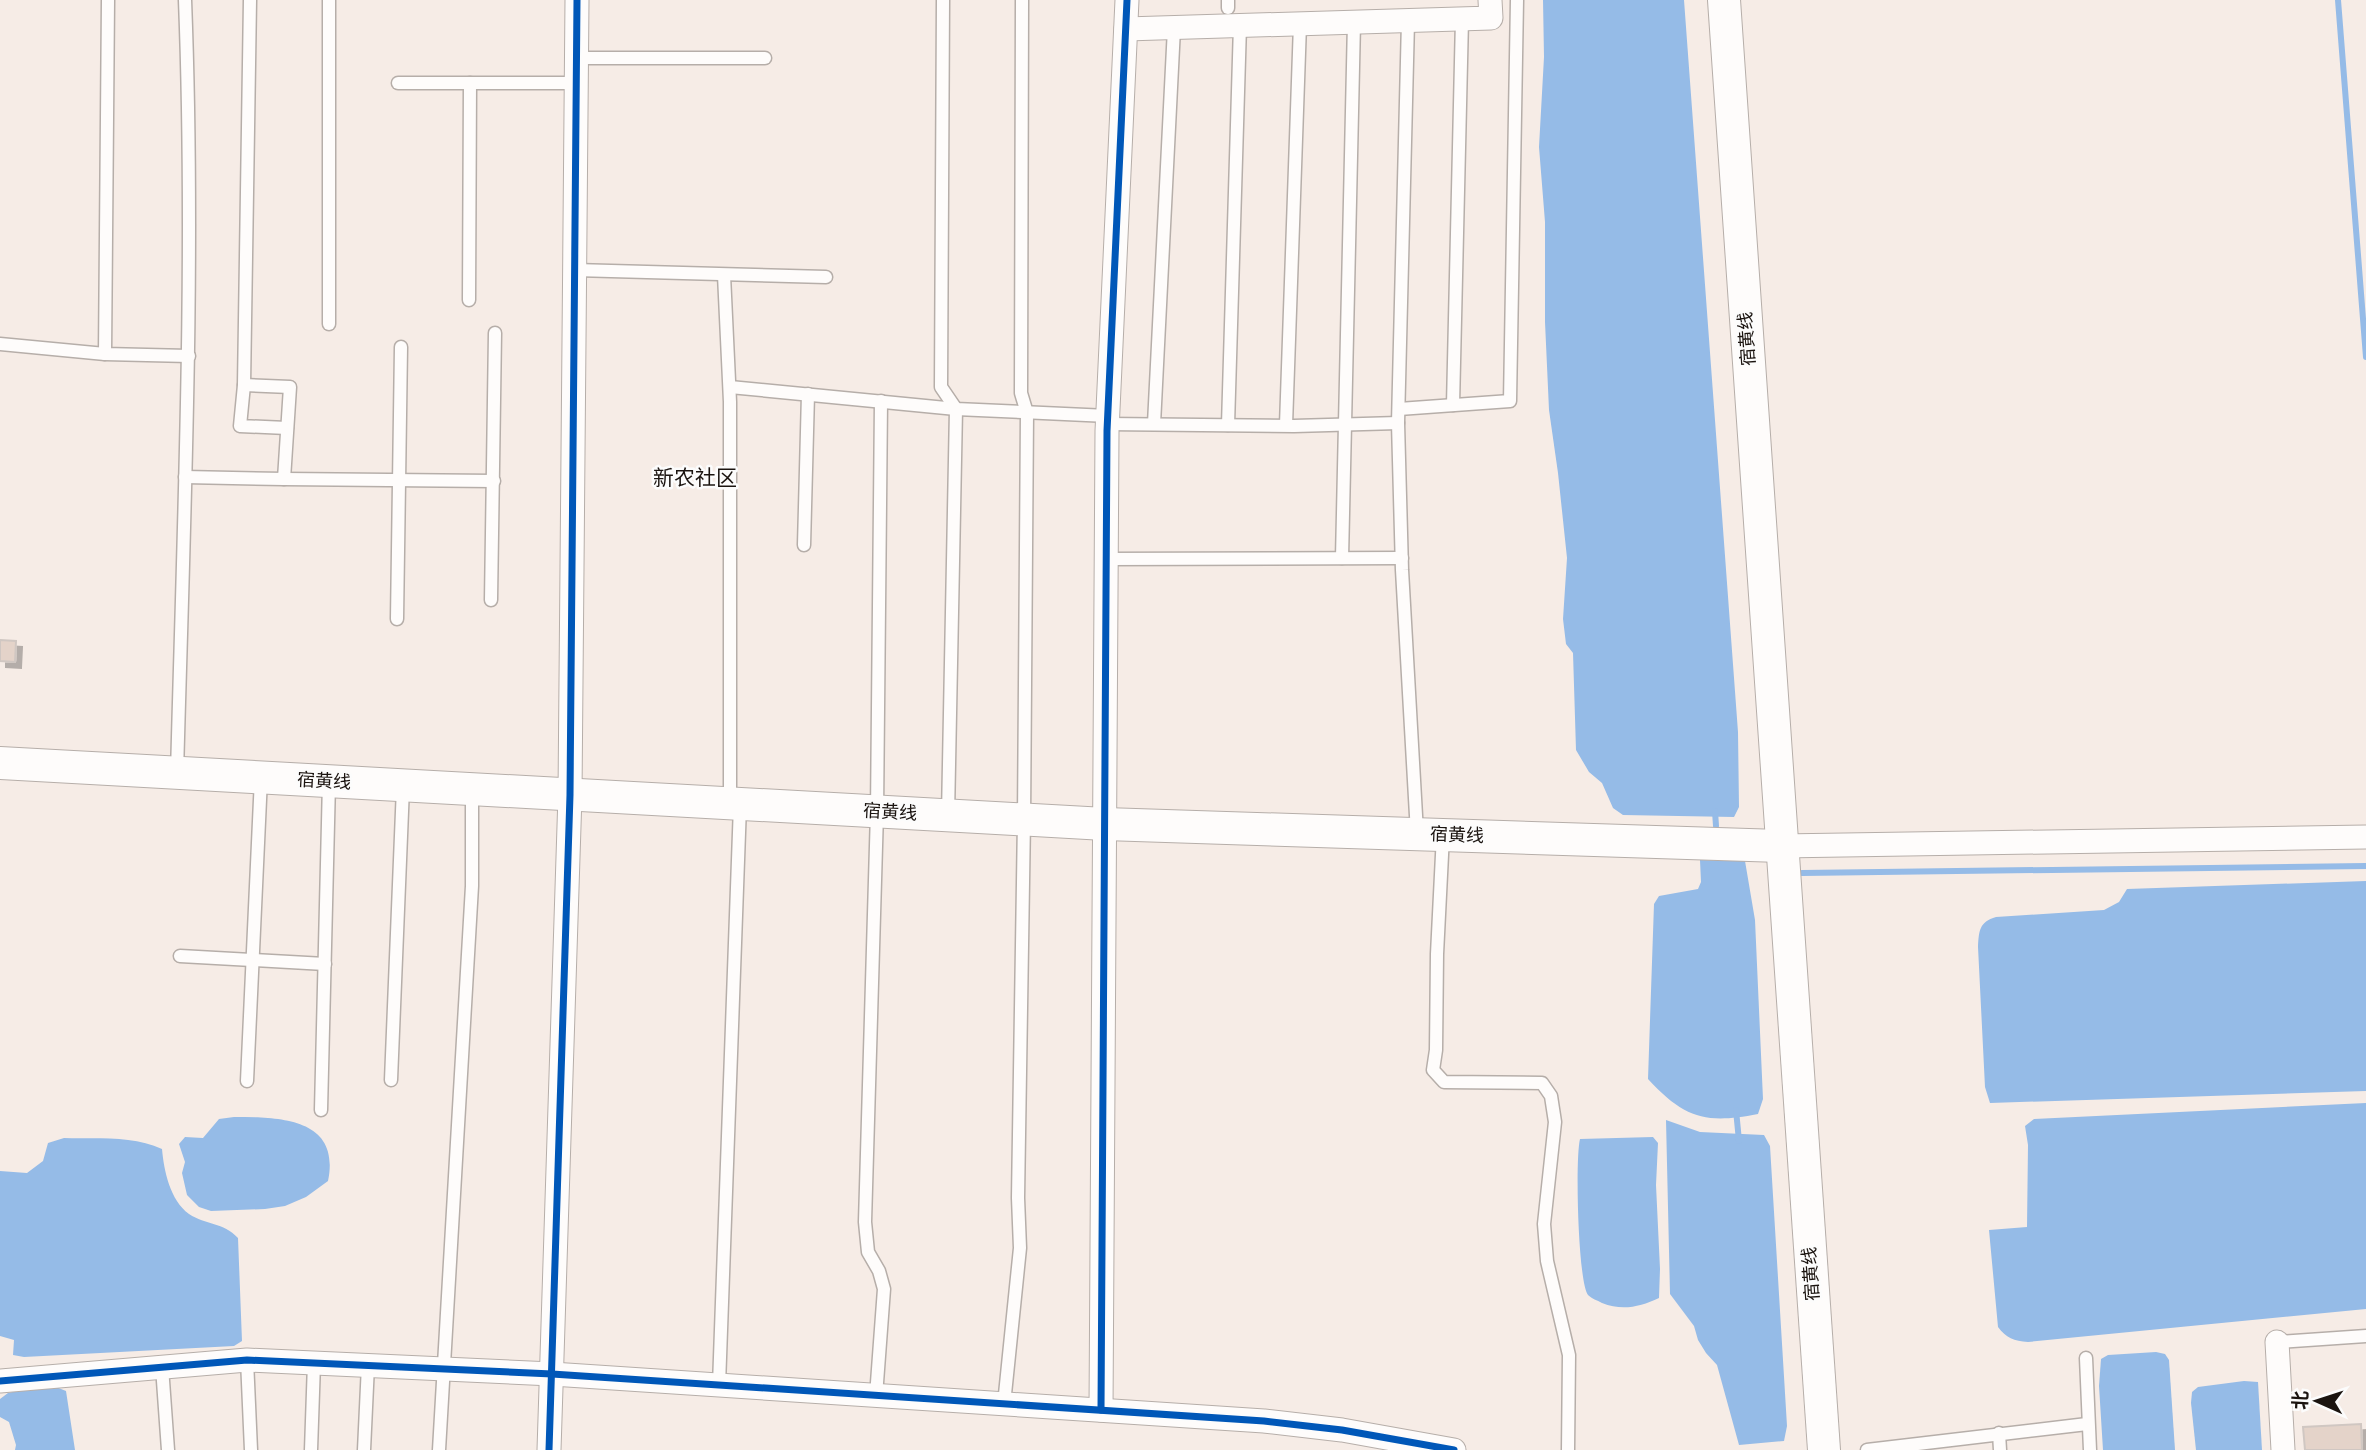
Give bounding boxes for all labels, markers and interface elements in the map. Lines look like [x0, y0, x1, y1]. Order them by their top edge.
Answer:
street label: 宿黄线 [1735, 311, 1759, 367]
district label: 新农社区 [653, 466, 737, 490]
street label: 宿黄线 [297, 770, 351, 792]
street label: 宿黄线 [863, 801, 917, 823]
street label: 宿黄线 [1430, 824, 1484, 846]
street label: 宿黄线 [1799, 1246, 1823, 1302]
north arrow [2282, 1366, 2352, 1436]
text: 北 [2290, 1390, 2312, 1410]

